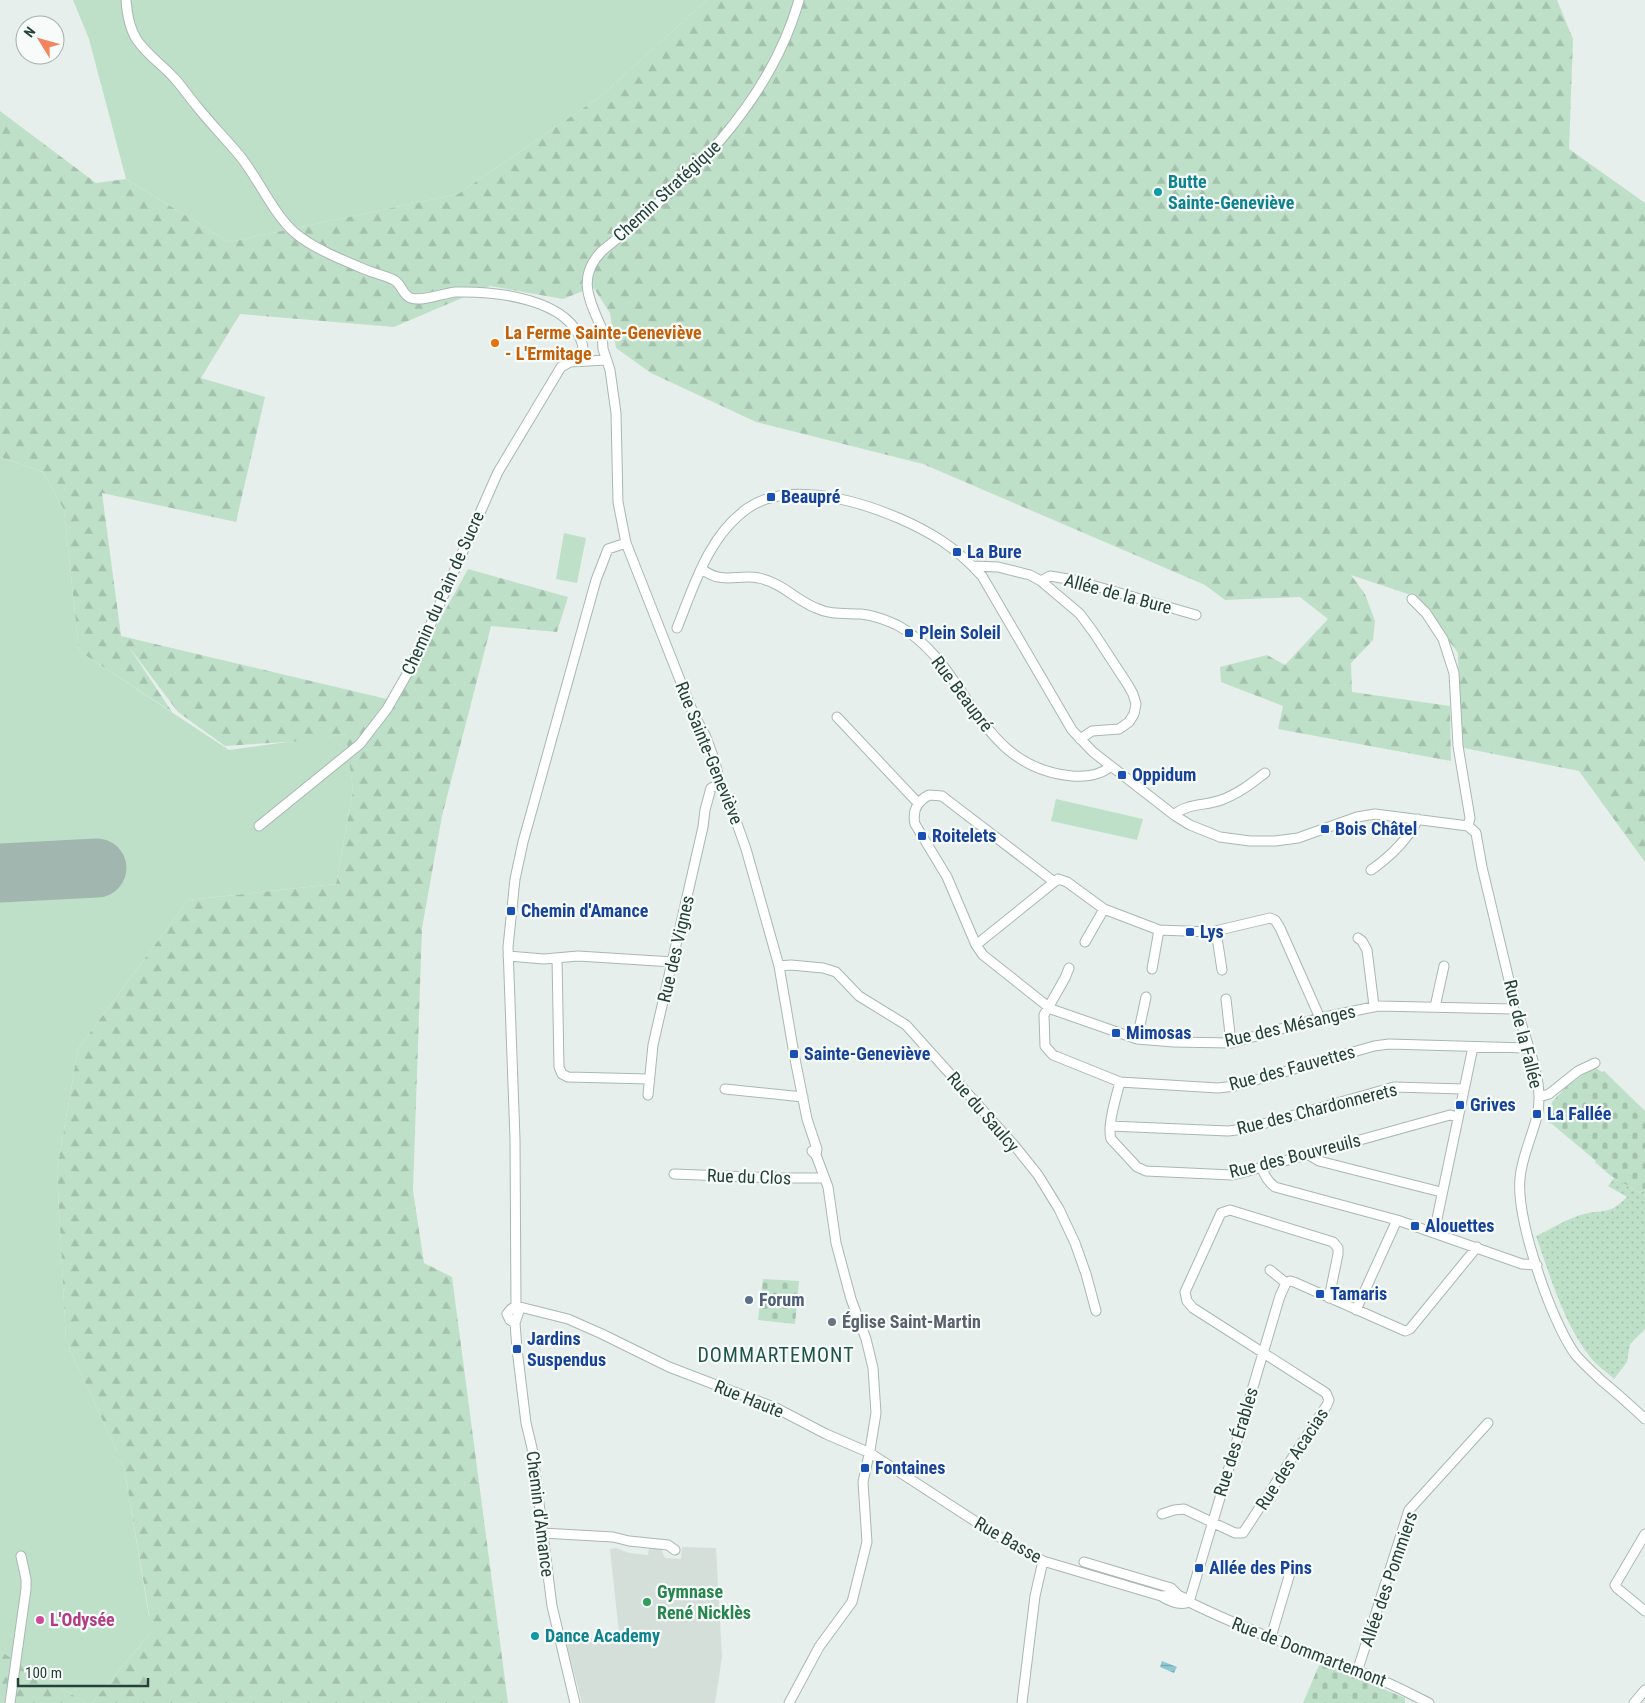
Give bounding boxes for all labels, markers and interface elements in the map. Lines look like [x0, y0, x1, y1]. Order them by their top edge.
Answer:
north arrow [15, 15, 65, 65]
text: N [21, 24, 39, 40]
street label: Chemin Stratégique [609, 135, 725, 246]
place label: Butte Sainte-Geneviève [1168, 171, 1295, 213]
marker: Butte Sainte-Geneviève [1152, 186, 1164, 198]
place label: La Ferme Sainte-Geneviève - L'Ermitage [505, 322, 702, 364]
marker: La Ferme Sainte-Geneviève - L'Ermitage [489, 337, 501, 349]
place label: Beaupré [781, 486, 841, 507]
marker: Beaupré [765, 491, 777, 503]
street label: Chemin du Pain de Sucre [397, 508, 488, 678]
place label: La Bure [967, 541, 1022, 562]
marker: La Bure [951, 546, 963, 558]
street label: Allée de la Bure [1062, 569, 1174, 618]
place label: Plein Soleil [919, 622, 1001, 643]
marker: Plein Soleil [903, 627, 915, 639]
street label: Rue Beaupré [927, 652, 998, 736]
street label: Rue Sainte-Geneviève [671, 678, 748, 827]
place label: Oppidum [1132, 764, 1196, 785]
marker: Oppidum [1116, 769, 1128, 781]
place label: Bois Châtel [1335, 818, 1417, 839]
marker: Bois Châtel [1319, 823, 1331, 835]
place label: Roitelets [932, 825, 996, 846]
marker: Roitelets [916, 830, 928, 842]
street label: Rue des Vignes [653, 893, 698, 1004]
place label: Chemin d'Amance [521, 900, 649, 921]
marker: Chemin d'Amance [505, 905, 517, 917]
place label: Lys [1200, 921, 1224, 942]
marker: Lys [1184, 926, 1196, 938]
street label: Rue de la Fallée [1500, 977, 1547, 1090]
street label: Rue des Mésanges [1222, 1000, 1357, 1051]
place label: Mimosas [1126, 1022, 1191, 1043]
marker: Mimosas [1110, 1027, 1122, 1039]
street label: Rue des Fauvettes [1227, 1041, 1357, 1094]
place label: Sainte-Geneviève [804, 1043, 931, 1064]
marker: Sainte-Geneviève [788, 1048, 800, 1060]
street label: Rue du Saulcy [943, 1067, 1024, 1156]
street label: Rue des Chardonnerets [1235, 1078, 1399, 1139]
place label: Grives [1470, 1094, 1516, 1115]
marker: Grives [1454, 1099, 1466, 1111]
place label: La Fallée [1547, 1103, 1612, 1124]
marker: La Fallée [1531, 1108, 1543, 1120]
street label: Rue des Bouvreuils [1227, 1129, 1363, 1182]
street label: Rue du Clos [707, 1165, 791, 1188]
place label: Alouettes [1425, 1215, 1495, 1236]
marker: Alouettes [1409, 1220, 1421, 1232]
place label: Tamaris [1330, 1283, 1387, 1304]
marker: Tamaris [1314, 1288, 1326, 1300]
place label: Forum [759, 1289, 805, 1310]
marker: Forum [743, 1294, 755, 1306]
place label: Église Saint-Martin [842, 1311, 981, 1332]
marker: Église Saint-Martin [826, 1316, 838, 1328]
place label: Jardins Suspendus [527, 1328, 606, 1370]
marker: Jardins Suspendus [511, 1343, 523, 1355]
district label: DOMMARTEMONT [697, 1343, 855, 1367]
street label: Rue Haute [711, 1375, 787, 1422]
street label: Rue des Érables [1209, 1385, 1262, 1499]
street label: Rue des Acacias [1251, 1404, 1332, 1514]
street label: Chemin d'Amance [522, 1450, 559, 1578]
place label: Fontaines [875, 1457, 945, 1478]
marker: Fontaines [859, 1462, 871, 1474]
street label: Allée des Pommiers [1356, 1508, 1422, 1649]
street label: Rue Basse [971, 1512, 1046, 1567]
place label: Allée des Pins [1209, 1557, 1312, 1578]
marker: Allée des Pins [1193, 1562, 1205, 1574]
place label: Gymnase René Nicklès [657, 1581, 751, 1623]
marker: Gymnase René Nicklès [641, 1596, 653, 1608]
place label: L'Odysée [50, 1609, 115, 1630]
street label: Rue de Dommartemont [1229, 1612, 1389, 1691]
marker: L'Odysée [34, 1614, 46, 1626]
place label: Dance Academy [545, 1625, 660, 1646]
marker: Dance Academy [529, 1630, 541, 1642]
scale bar [18, 1656, 148, 1688]
text: 100 m [25, 1664, 62, 1682]

